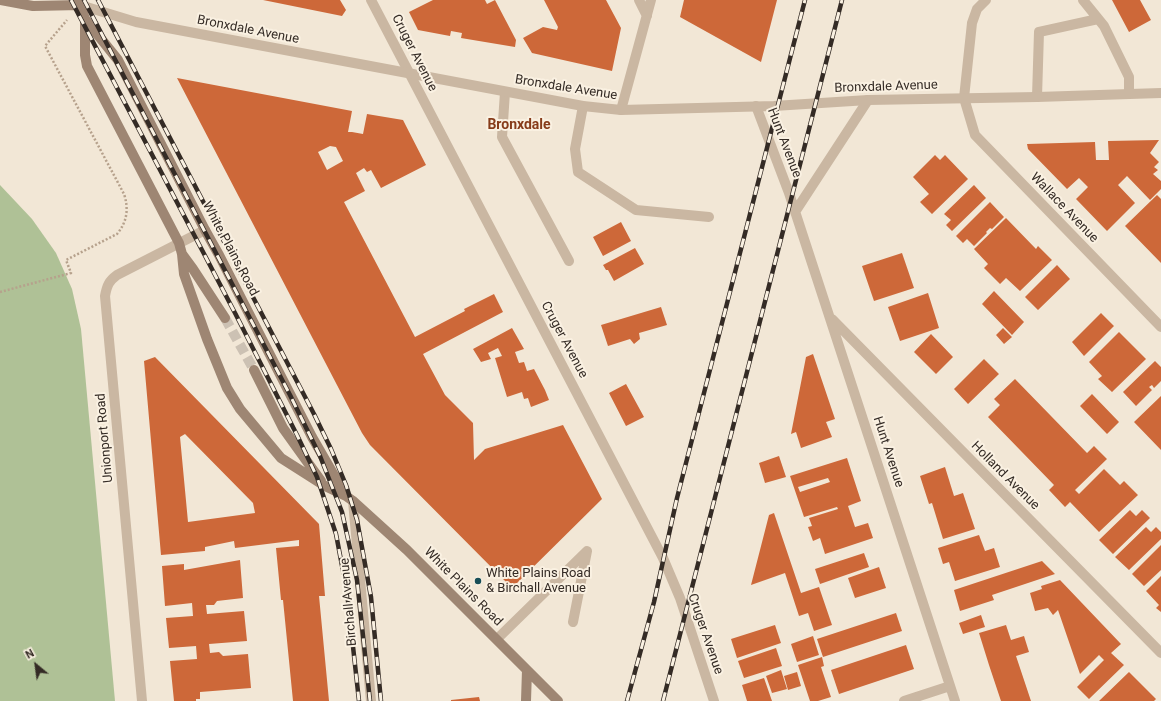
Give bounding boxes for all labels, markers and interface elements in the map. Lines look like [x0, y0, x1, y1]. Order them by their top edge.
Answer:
street label: Bronxdale Avenue [196, 12, 300, 48]
street label: Cruger Avenue [388, 12, 440, 94]
street label: Bronxdale Avenue [514, 72, 618, 104]
street label: Bronxdale Avenue [834, 77, 938, 97]
street label: Hunt Avenue [764, 106, 804, 180]
district label: Bronxdale [487, 117, 551, 133]
street label: Wallace Avenue [1027, 170, 1101, 246]
street label: White Plains Road [199, 199, 261, 299]
street label: Cruger Avenue [537, 299, 591, 381]
street label: Unionport Road [93, 392, 117, 484]
street label: Hunt Avenue [869, 415, 907, 489]
street label: Holland Avenue [968, 439, 1042, 513]
street label: White Plains Road [420, 544, 506, 630]
street label: Birchall Avenue [337, 557, 361, 647]
place label: White Plains Road & Birchall Avenue [486, 566, 591, 597]
marker: White Plains Road & Birchall Avenue [473, 576, 483, 586]
street label: Cruger Avenue [684, 592, 726, 676]
north arrow [16, 645, 56, 685]
text: N [23, 647, 36, 662]

